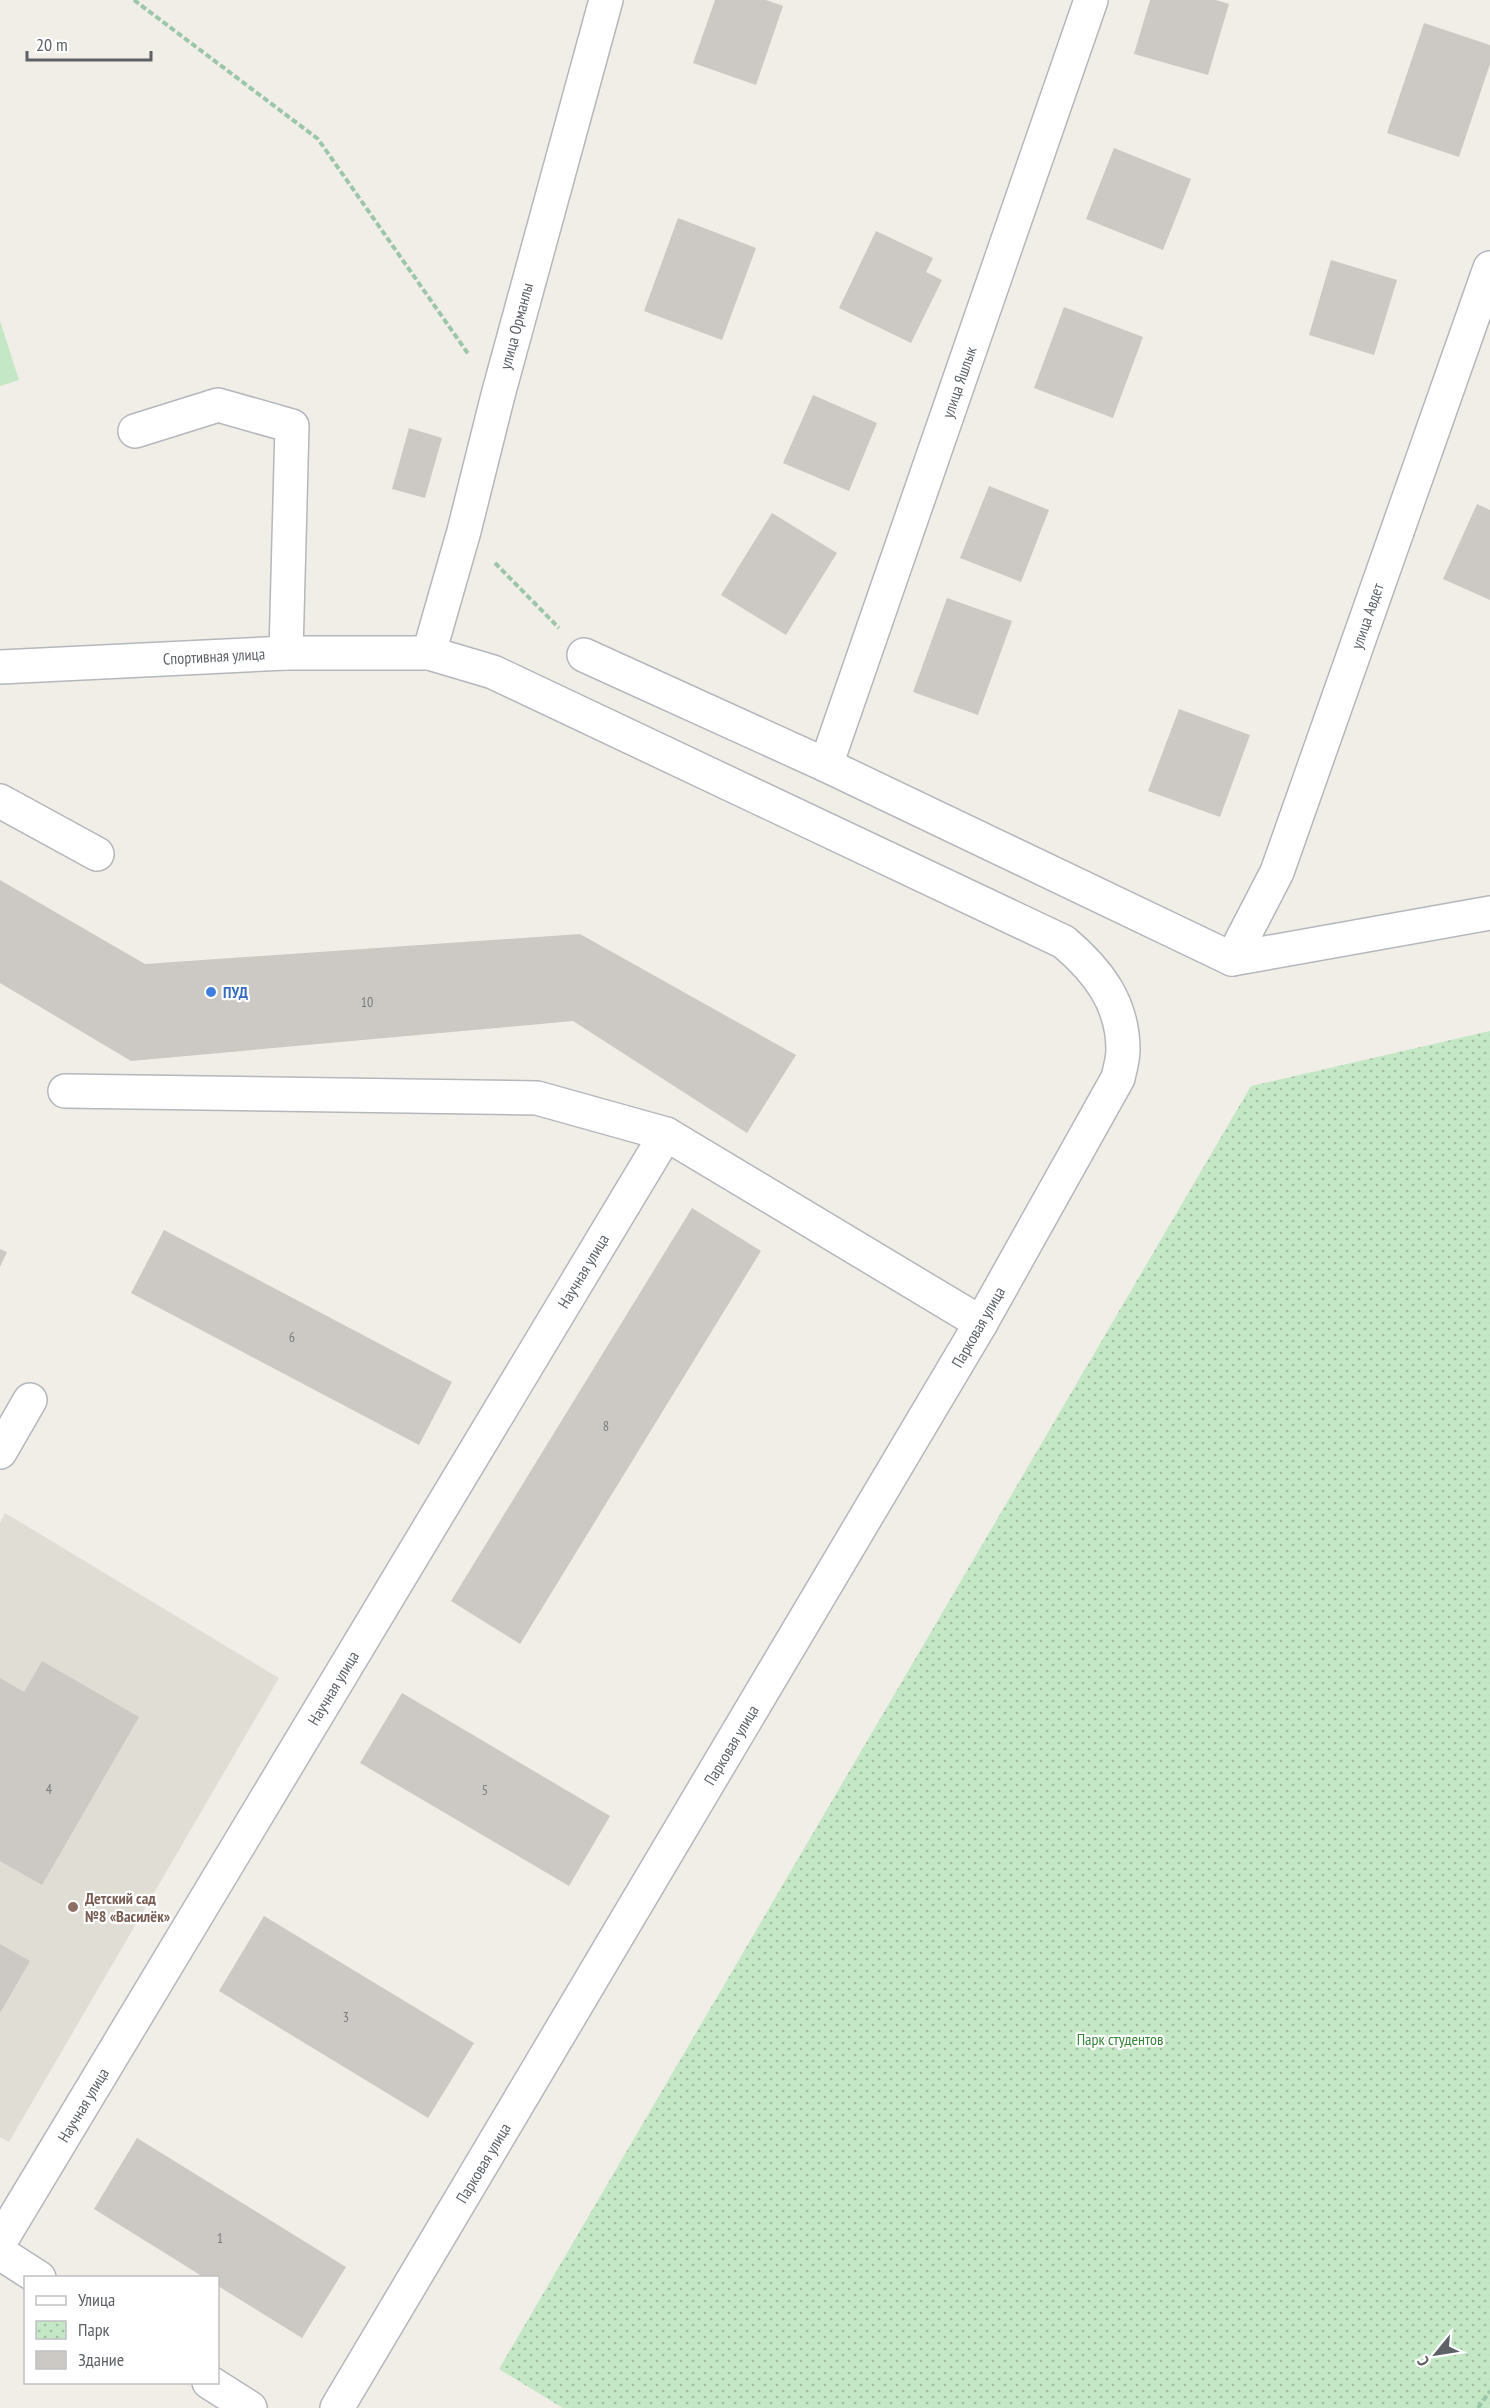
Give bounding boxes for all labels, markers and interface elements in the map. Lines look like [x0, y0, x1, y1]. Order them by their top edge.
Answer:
scale bar [27, 24, 152, 62]
text: 20 m [36, 33, 68, 56]
street label: улица Орманлы [495, 281, 537, 371]
street label: улица Яшлык [937, 343, 981, 420]
street label: улица Авдет [1346, 580, 1388, 652]
street label: Спортивная улица [162, 643, 266, 669]
place label: ПУД [223, 982, 248, 1002]
marker: ПУД [204, 985, 218, 999]
house number: 10 [361, 993, 373, 1011]
street label: Научная улица [553, 1230, 613, 1312]
street label: Парковая улица [947, 1283, 1009, 1371]
house number: 6 [289, 1328, 295, 1346]
house number: 8 [603, 1417, 609, 1435]
street label: Научная улица [303, 1647, 363, 1729]
street label: Парковая улица [699, 1701, 763, 1789]
house number: 4 [46, 1780, 53, 1798]
house number: 5 [482, 1781, 488, 1799]
place label: Детский сад №8 «Василёк» [85, 1888, 171, 1926]
marker: Детский сад №8 «Василёк» [66, 1900, 80, 1914]
house number: 3 [343, 2008, 349, 2026]
park label: Парк студентов [1077, 2029, 1163, 2049]
street label: Научная улица [53, 2064, 113, 2146]
street label: Парковая улица [451, 2119, 515, 2207]
house number: 1 [217, 2229, 223, 2247]
legend [24, 2276, 219, 2384]
text: Улица [78, 2288, 115, 2311]
text: Парк [78, 2318, 109, 2341]
north arrow [1406, 2324, 1466, 2384]
text: Здание [78, 2348, 124, 2371]
text: С [1412, 2353, 1433, 2370]

